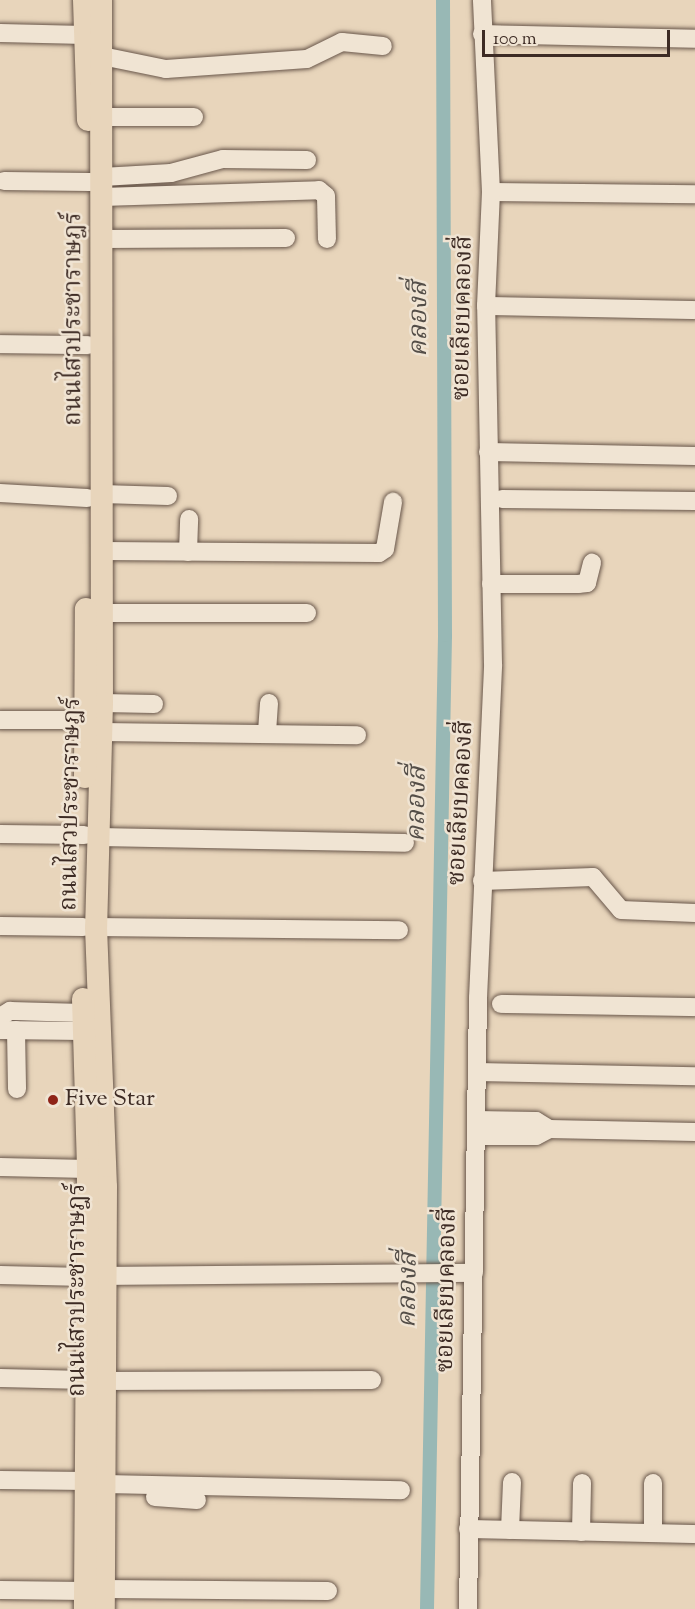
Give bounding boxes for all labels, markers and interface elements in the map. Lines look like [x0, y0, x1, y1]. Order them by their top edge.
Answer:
scale bar [485, 18, 672, 56]
text: 100 m [493, 27, 537, 53]
street label: ถนนไสวประชาราษฎร์ [61, 212, 89, 426]
street label: ซอยเลียบคลองสี่ [448, 235, 480, 401]
water label: คลองสี่ [404, 281, 436, 357]
street label: ถนนไสวประชาราษฎร์ [56, 697, 88, 911]
street label: ซอยเลียบคลองสี่ [443, 720, 481, 886]
water label: คลองสี่ [402, 766, 434, 842]
place label: Five Star [65, 1086, 155, 1114]
marker: Five Star [46, 1093, 60, 1107]
street label: ถนนไสวประชาราษฎร์ [65, 1183, 93, 1397]
street label: ซอยเลียบคลองสี่ [432, 1207, 464, 1373]
water label: คลองสี่ [393, 1252, 425, 1328]

